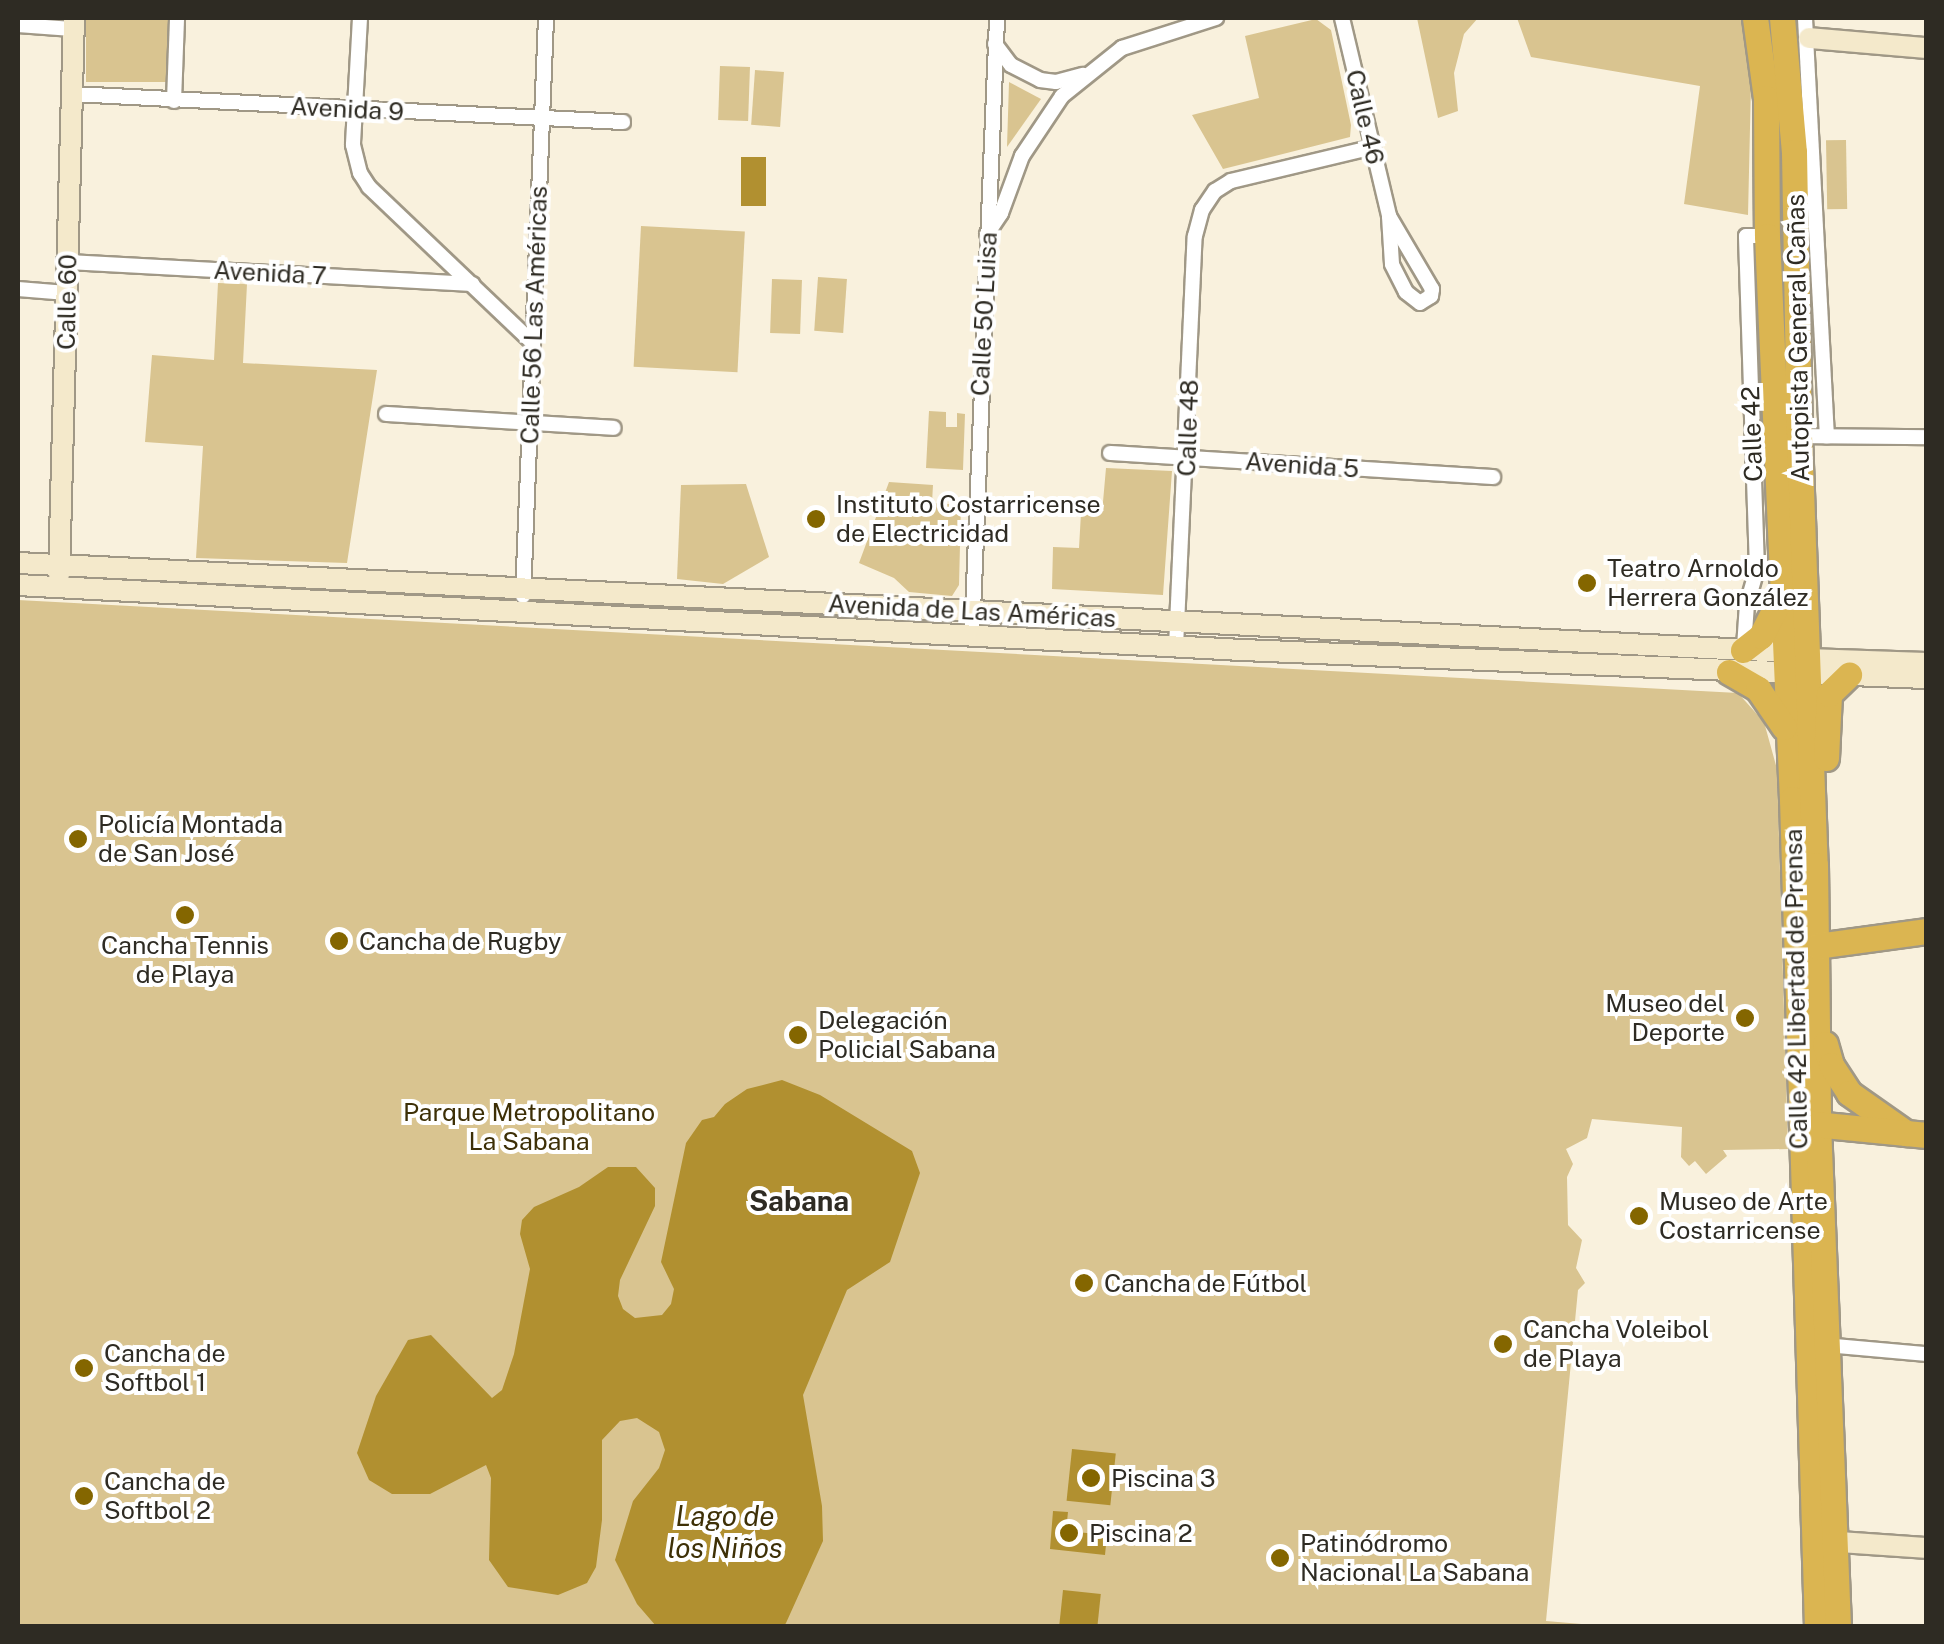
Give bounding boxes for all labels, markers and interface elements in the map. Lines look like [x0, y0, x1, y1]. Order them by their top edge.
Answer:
street label: Calle 46 [1340, 67, 1390, 167]
street label: Avenida 9 [289, 91, 405, 127]
street label: Calle 56 Las Américas [514, 185, 554, 445]
street label: Autopista General Cañas [1780, 194, 1816, 482]
street label: Calle 50 Luisa [965, 231, 1003, 397]
street label: Calle 60 [51, 254, 83, 350]
street label: Avenida 7 [213, 255, 327, 291]
street label: Calle 48 [1171, 379, 1205, 477]
street label: Calle 42 [1735, 386, 1769, 482]
street label: Avenida 5 [1244, 446, 1360, 484]
place label: Instituto Costarricense de Electricidad [836, 490, 1101, 549]
marker: Instituto Costarricense de Electricidad [805, 508, 827, 530]
place label: Teatro Arnoldo Herrera González [1607, 554, 1809, 613]
marker: Teatro Arnoldo Herrera González [1576, 572, 1598, 594]
street label: Avenida de Las Américas [827, 588, 1117, 634]
place label: Policía Montada de San José [98, 810, 283, 869]
marker: Policía Montada de San José [67, 828, 89, 850]
street label: Calle 42 Libertad de Prensa [1778, 828, 1814, 1150]
marker: Cancha Tennis de Playa [174, 904, 196, 926]
place label: Cancha de Rugby [359, 926, 562, 956]
marker: Cancha de Rugby [328, 930, 350, 952]
place label: Cancha Tennis de Playa [101, 931, 269, 990]
place label: Museo del Deporte [1605, 989, 1725, 1048]
place label: Delegación Policial Sabana [818, 1006, 996, 1065]
marker: Museo del Deporte [1734, 1007, 1756, 1029]
marker: Delegación Policial Sabana [787, 1024, 809, 1046]
park label: Parque Metropolitano La Sabana [403, 1098, 655, 1157]
district label: Sabana [749, 1184, 849, 1218]
place label: Museo de Arte Costarricense [1659, 1187, 1829, 1246]
marker: Museo de Arte Costarricense [1628, 1205, 1650, 1227]
place label: Cancha de Fútbol [1104, 1268, 1308, 1298]
marker: Cancha de Fútbol [1073, 1272, 1095, 1294]
place label: Cancha Voleibol de Playa [1523, 1315, 1710, 1374]
marker: Cancha Voleibol de Playa [1492, 1333, 1514, 1355]
place label: Cancha de Softbol 1 [104, 1339, 226, 1398]
marker: Cancha de Softbol 1 [73, 1357, 95, 1379]
place label: Piscina 3 [1111, 1463, 1216, 1493]
place label: Cancha de Softbol 2 [104, 1467, 226, 1526]
marker: Piscina 3 [1080, 1467, 1102, 1489]
marker: Cancha de Softbol 2 [73, 1485, 95, 1507]
water label: Lago de los Niños [667, 1499, 783, 1565]
place label: Piscina 2 [1089, 1518, 1193, 1548]
marker: Piscina 2 [1058, 1522, 1080, 1544]
place label: Patinódromo Nacional La Sabana [1300, 1529, 1529, 1588]
marker: Patinódromo Nacional La Sabana [1269, 1547, 1291, 1569]

